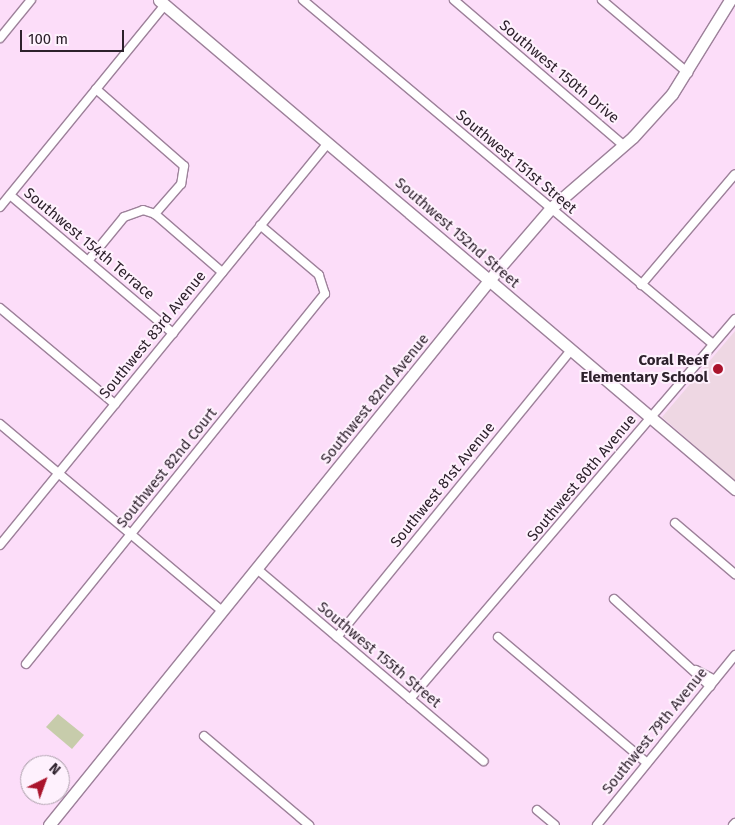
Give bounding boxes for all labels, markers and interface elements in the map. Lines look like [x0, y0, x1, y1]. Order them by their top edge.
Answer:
street label: Southwest 150th Drive [495, 17, 623, 127]
scale bar [22, 20, 126, 52]
text: 100 m [28, 30, 68, 48]
street label: Southwest 151st Street [452, 106, 580, 218]
street label: Southwest 152nd Street [391, 174, 523, 292]
street label: Southwest 154th Terrace [20, 184, 158, 304]
street label: Southwest 83rd Avenue [96, 268, 210, 402]
street label: Southwest 82nd Avenue [317, 330, 433, 468]
place label: Coral Reef Elementary School [580, 351, 708, 386]
marker: Coral Reef Elementary School [712, 363, 724, 375]
street label: Southwest 82nd Court [113, 404, 221, 532]
street label: Southwest 80th Avenue [524, 411, 640, 545]
street label: Southwest 81st Avenue [387, 419, 499, 551]
street label: Southwest 155th Street [314, 598, 444, 712]
street label: Southwest 79th Avenue [598, 664, 712, 798]
north arrow [20, 755, 70, 805]
text: N [46, 760, 64, 779]

